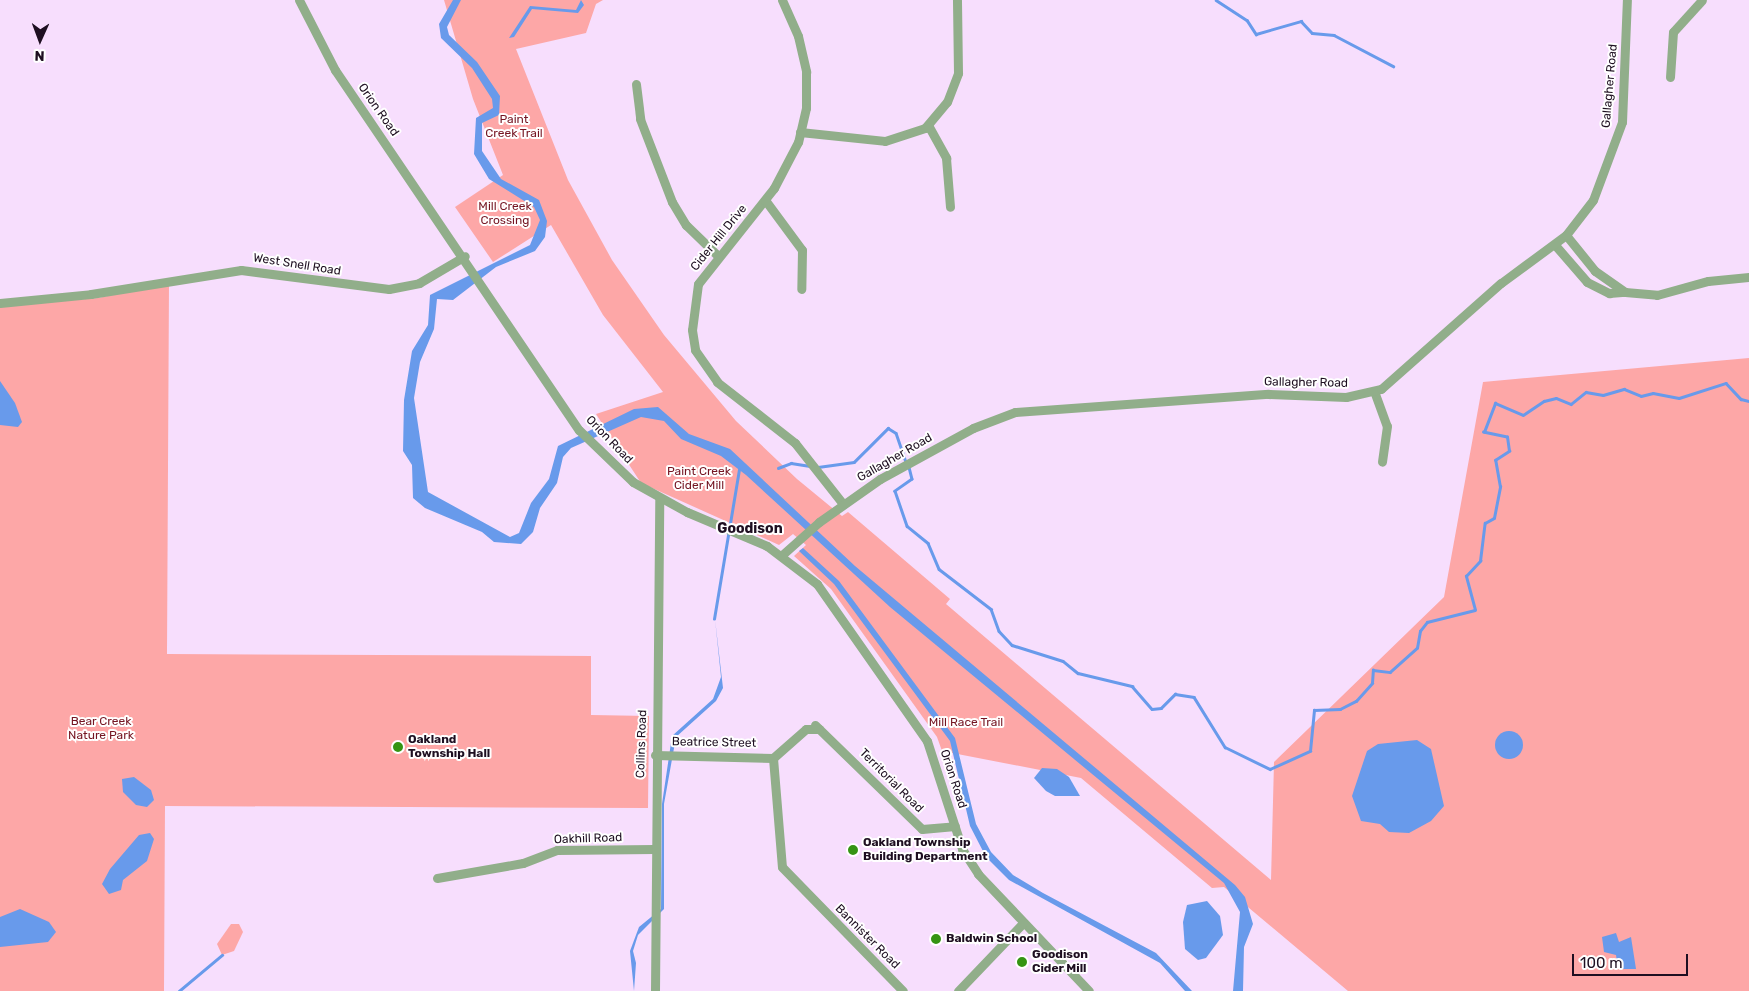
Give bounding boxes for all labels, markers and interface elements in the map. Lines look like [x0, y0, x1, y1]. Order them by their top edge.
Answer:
north arrow [15, 15, 65, 65]
street label: Gallagher Road [1599, 43, 1621, 129]
text: N [34, 47, 45, 64]
street label: Orion Road [355, 81, 401, 139]
park label: Paint Creek Trail [485, 113, 543, 141]
park label: Mill Creek Crossing [478, 200, 532, 228]
street label: Cider Hill Drive [688, 202, 750, 274]
street label: West Snell Road [252, 251, 342, 279]
street label: Gallagher Road [1264, 375, 1348, 391]
street label: Orion Road [583, 413, 635, 467]
street label: Gallagher Road [855, 431, 935, 485]
park label: Paint Creek Cider Mill [667, 465, 731, 493]
district label: Goodison [717, 521, 783, 537]
street label: Collins Road [634, 710, 650, 778]
park label: Bear Creek Nature Park [68, 715, 134, 743]
park label: Mill Race Trail [929, 716, 1003, 730]
place label: Oakland Township Hall [408, 733, 490, 761]
street label: Beatrice Street [672, 735, 756, 751]
marker: Oakland Township Hall [392, 741, 404, 753]
street label: Territorial Road [856, 746, 926, 816]
street label: Orion Road [937, 748, 969, 810]
street label: Oakhill Road [554, 831, 622, 847]
place label: Oakland Township Building Department [863, 836, 988, 864]
marker: Oakland Township Building Department [847, 844, 859, 856]
street label: Bannister Road [832, 902, 902, 972]
place label: Baldwin School [946, 932, 1037, 946]
marker: Baldwin School [930, 933, 942, 945]
scale bar [1574, 944, 1690, 976]
place label: Goodison Cider Mill [1032, 948, 1088, 976]
text: 100 m [1580, 954, 1622, 972]
marker: Goodison Cider Mill [1016, 956, 1028, 968]

